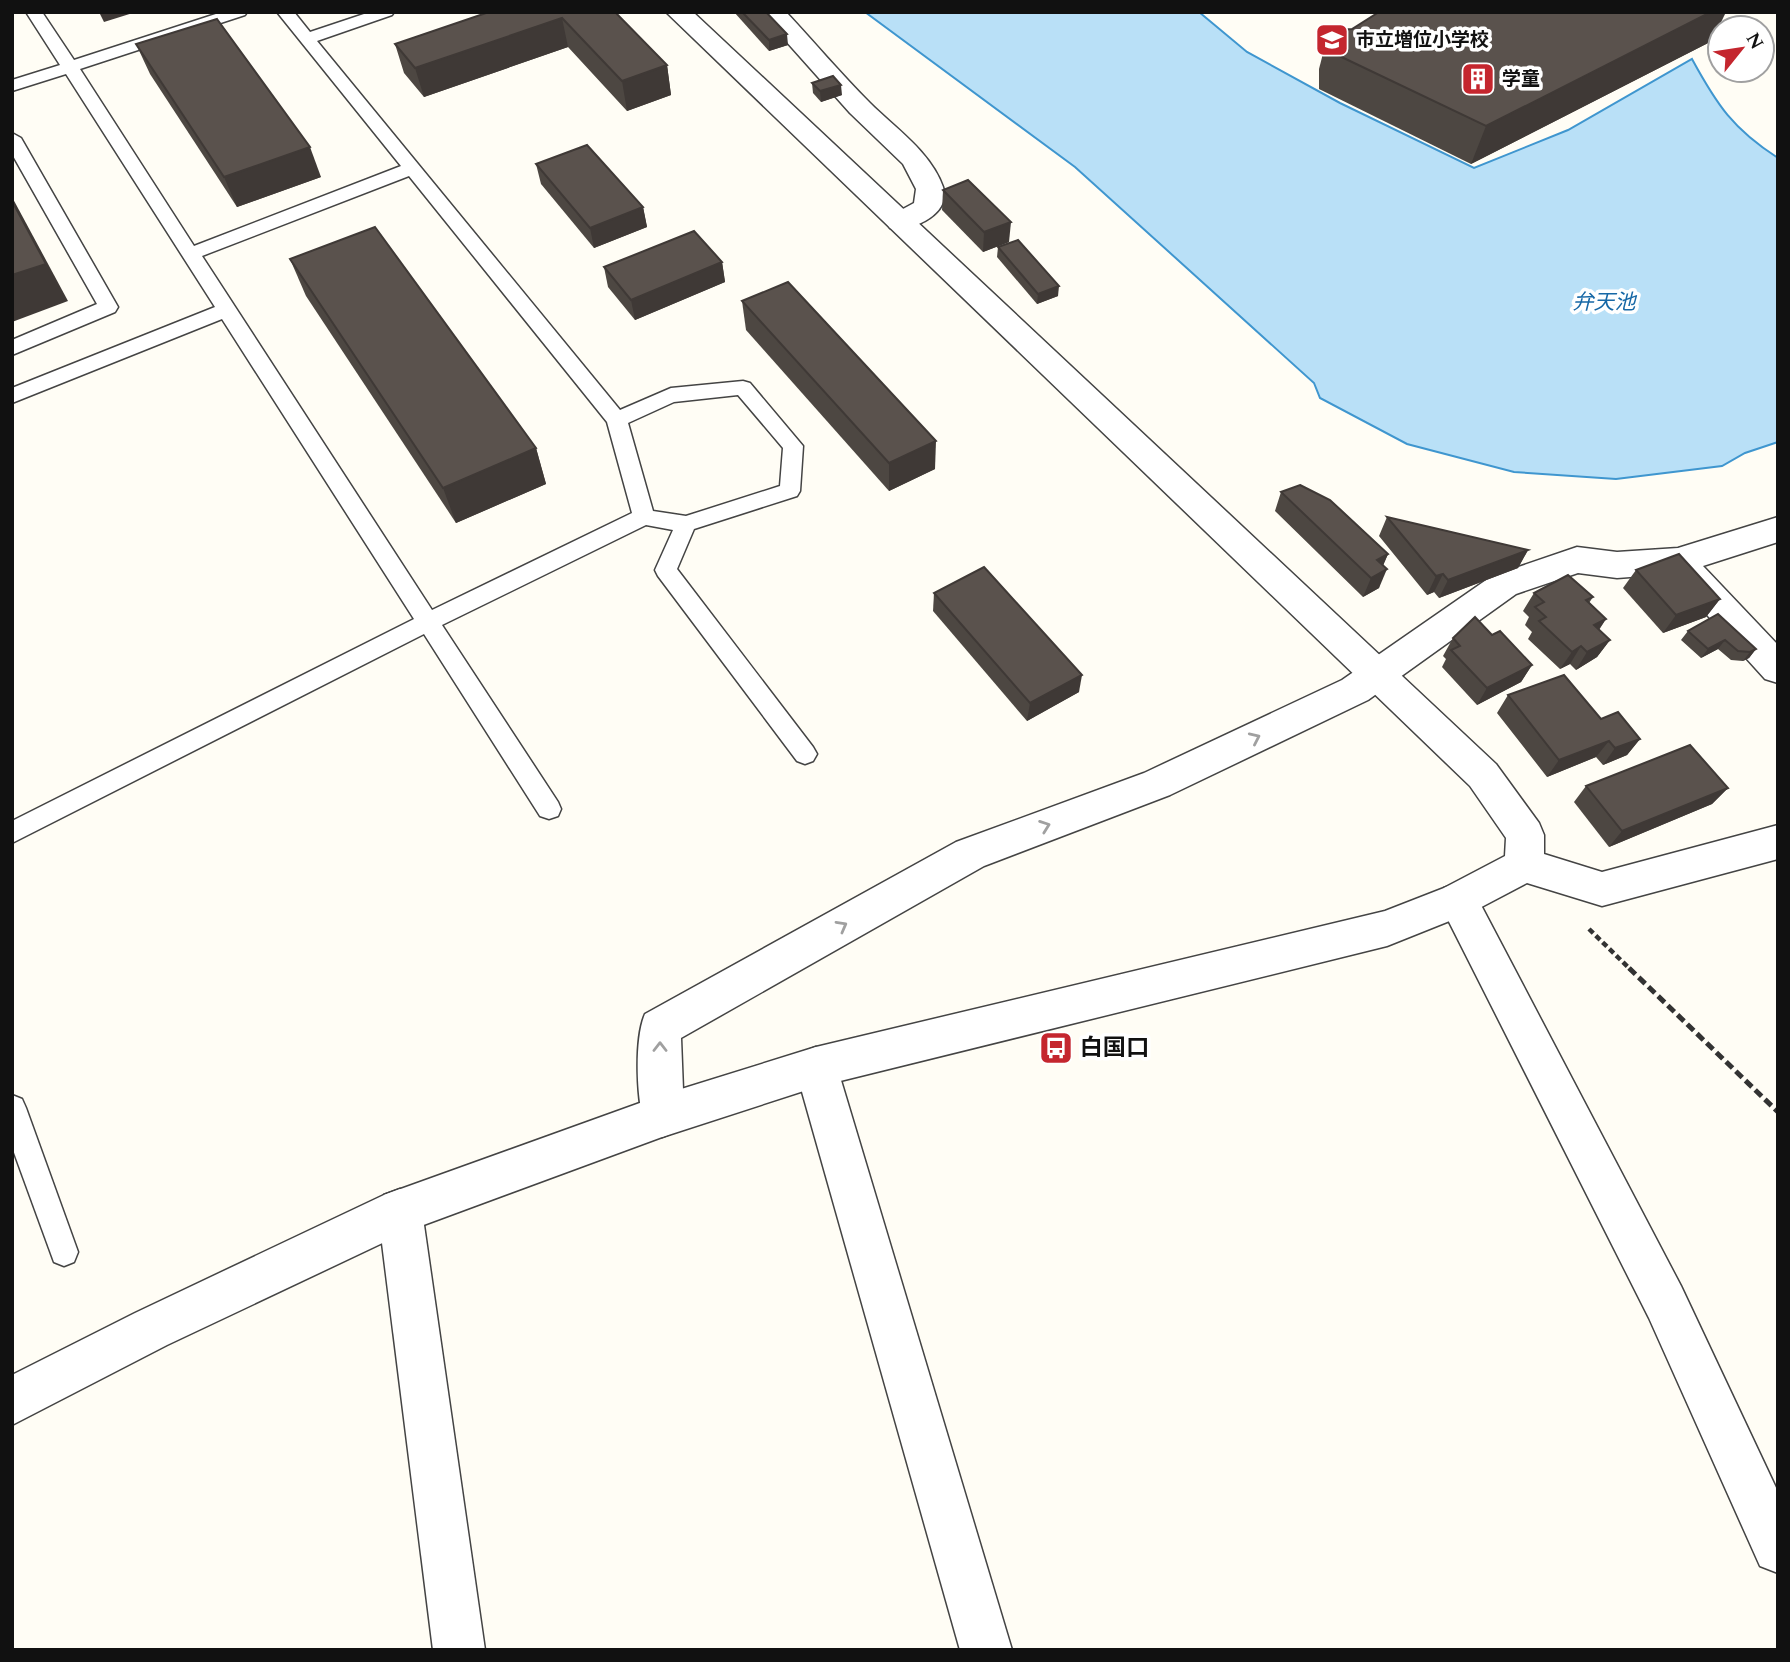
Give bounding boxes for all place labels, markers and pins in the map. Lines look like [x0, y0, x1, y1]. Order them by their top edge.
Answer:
school or university icon: 市立増位小学校 [1313, 21, 1351, 59]
place label: 市立増位小学校 [1356, 26, 1489, 55]
building icon: 学童 [1459, 60, 1497, 98]
place label: 学童 [1502, 65, 1540, 94]
bus stop icon: 白国口 [1037, 1029, 1075, 1067]
place label: 白国口 [1080, 1031, 1149, 1066]

